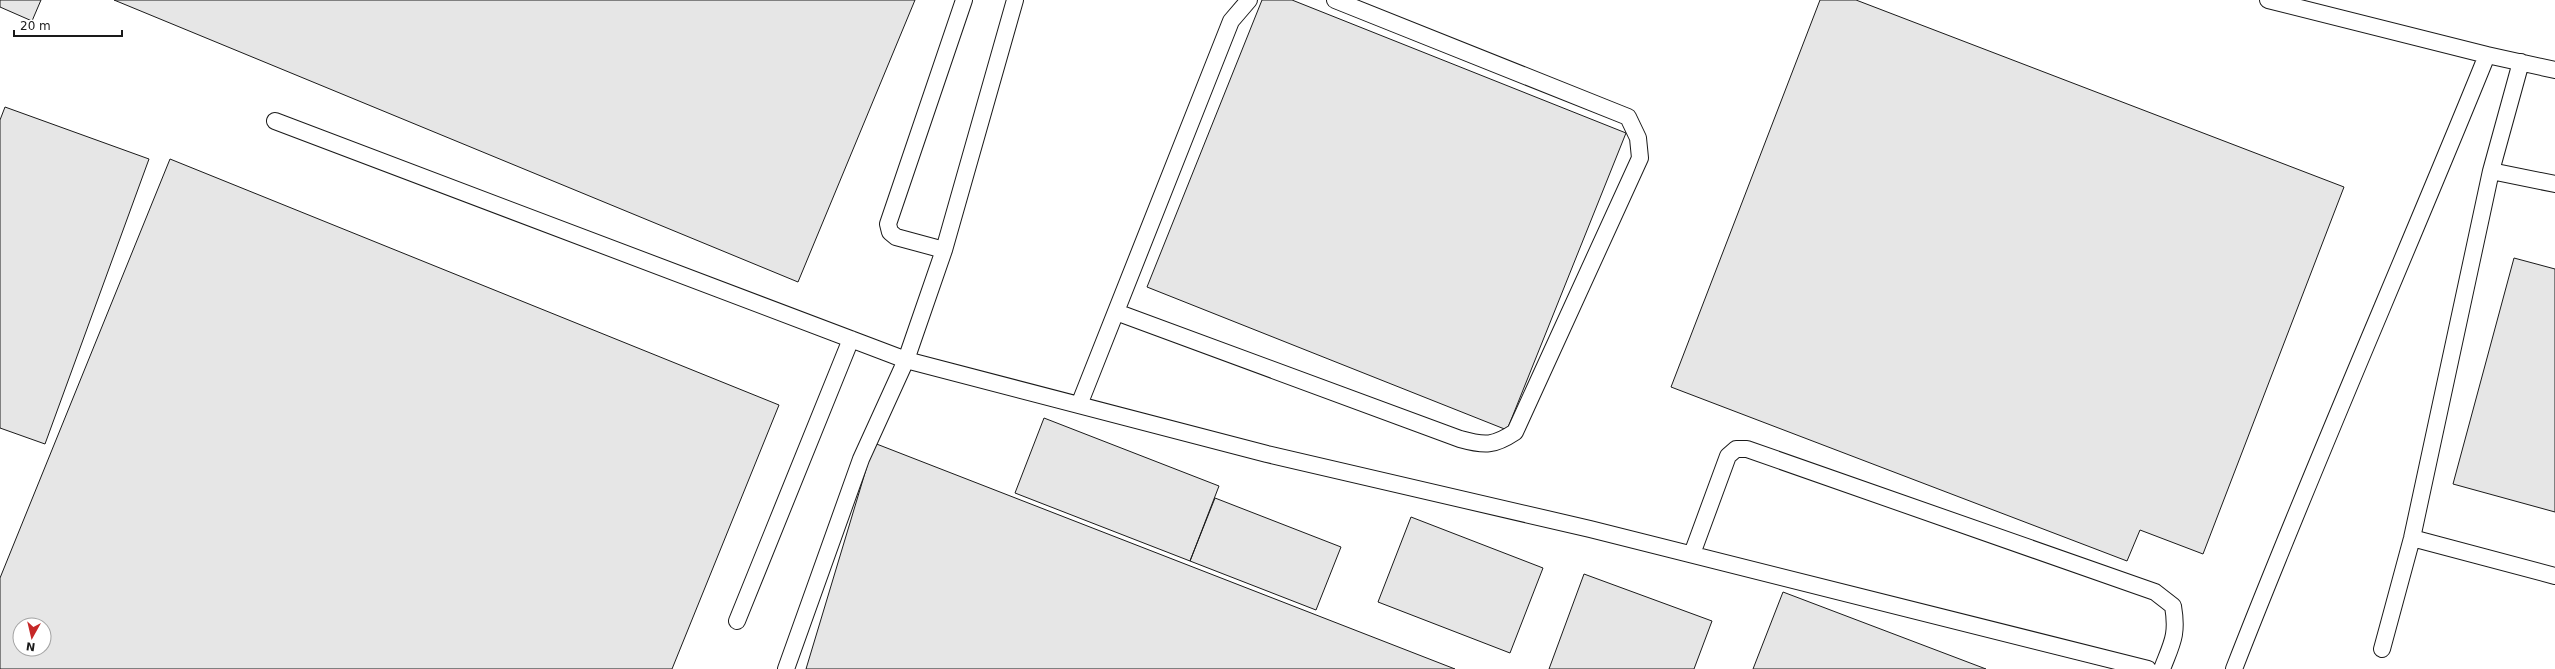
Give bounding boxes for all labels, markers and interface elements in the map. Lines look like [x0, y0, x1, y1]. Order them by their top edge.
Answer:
scale bar [14, 12, 122, 38]
text: 20 m [20, 19, 51, 33]
north arrow [12, 617, 52, 657]
text: N [25, 639, 36, 653]

